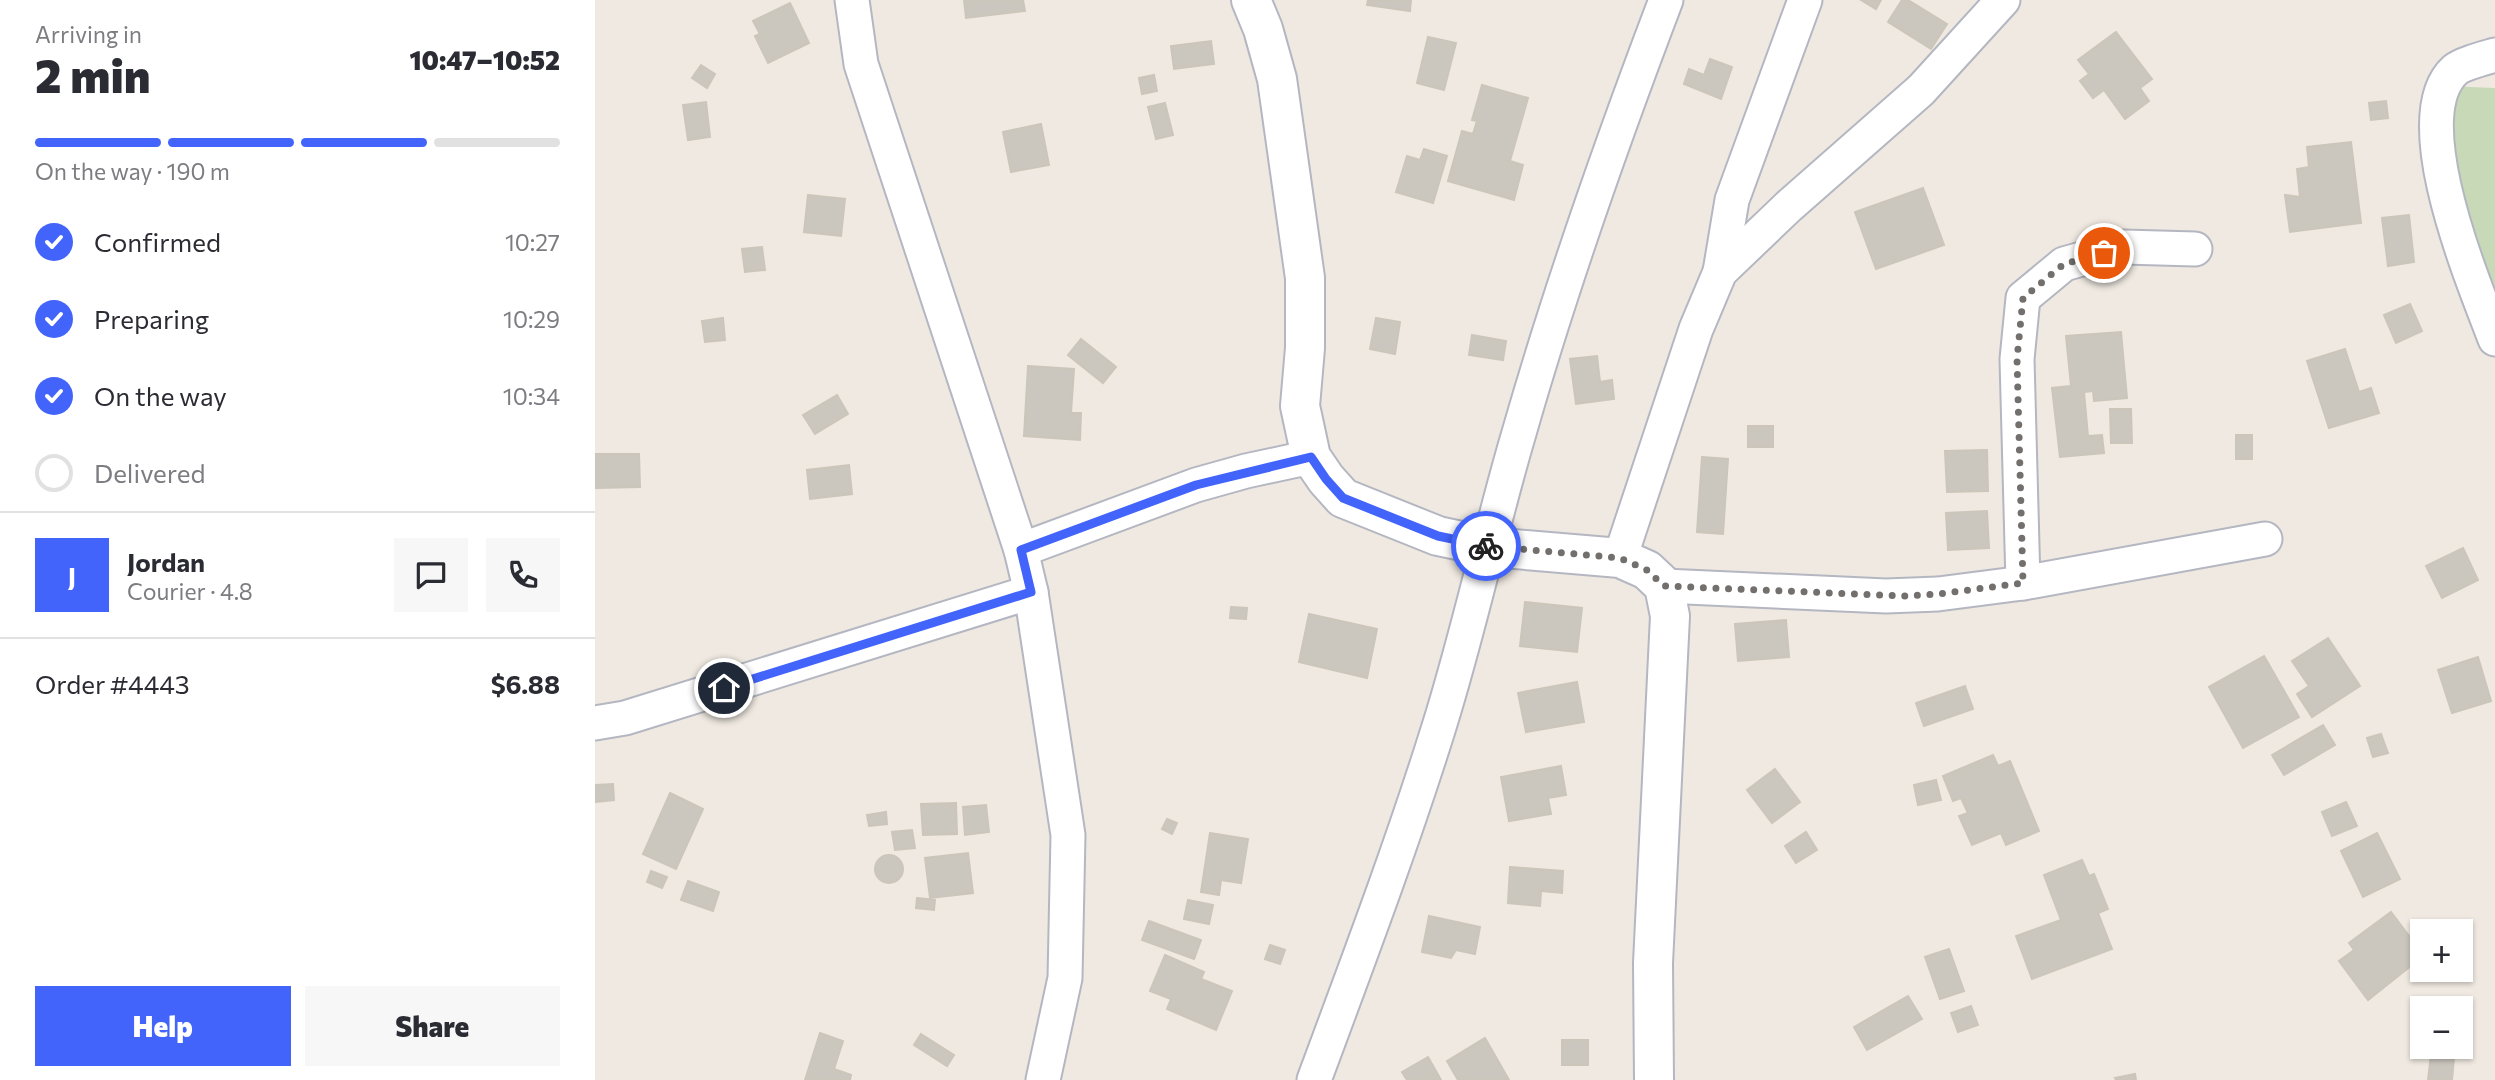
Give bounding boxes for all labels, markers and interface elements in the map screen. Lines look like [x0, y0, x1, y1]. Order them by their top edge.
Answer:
text: Arriving in [35, 20, 142, 48]
text: 10:47–10:52 [409, 44, 560, 75]
text: 2 min [35, 46, 151, 102]
text: On the way · 190 m [35, 157, 230, 185]
icon: check [35, 223, 73, 261]
pin [2074, 223, 2134, 283]
text: Confirmed [94, 226, 221, 257]
text: 10:27 [505, 228, 560, 256]
icon: bag [2085, 234, 2123, 272]
icon: check [35, 300, 73, 338]
text: Preparing [94, 303, 209, 334]
text: 10:29 [503, 305, 560, 333]
icon: check [35, 377, 73, 415]
text: On the way [94, 380, 227, 411]
text: 10:34 [503, 382, 560, 410]
text: Delivered [94, 457, 205, 488]
courier [1451, 511, 1521, 581]
icon: bike [1467, 527, 1505, 565]
button: chat [394, 538, 468, 612]
button: phone [486, 538, 560, 612]
text: Jordan [127, 546, 205, 577]
text: J [68, 560, 76, 591]
text: Courier · 4.8 [127, 577, 253, 605]
pin [694, 658, 754, 718]
text: Order #4443 [35, 668, 190, 699]
text: $6.88 [491, 668, 560, 699]
icon: home [705, 669, 743, 707]
map controls [2410, 919, 2473, 1059]
button: + [2410, 919, 2473, 982]
button: Help [35, 986, 291, 1066]
button: Share [305, 986, 560, 1066]
button: − [2410, 996, 2473, 1059]

